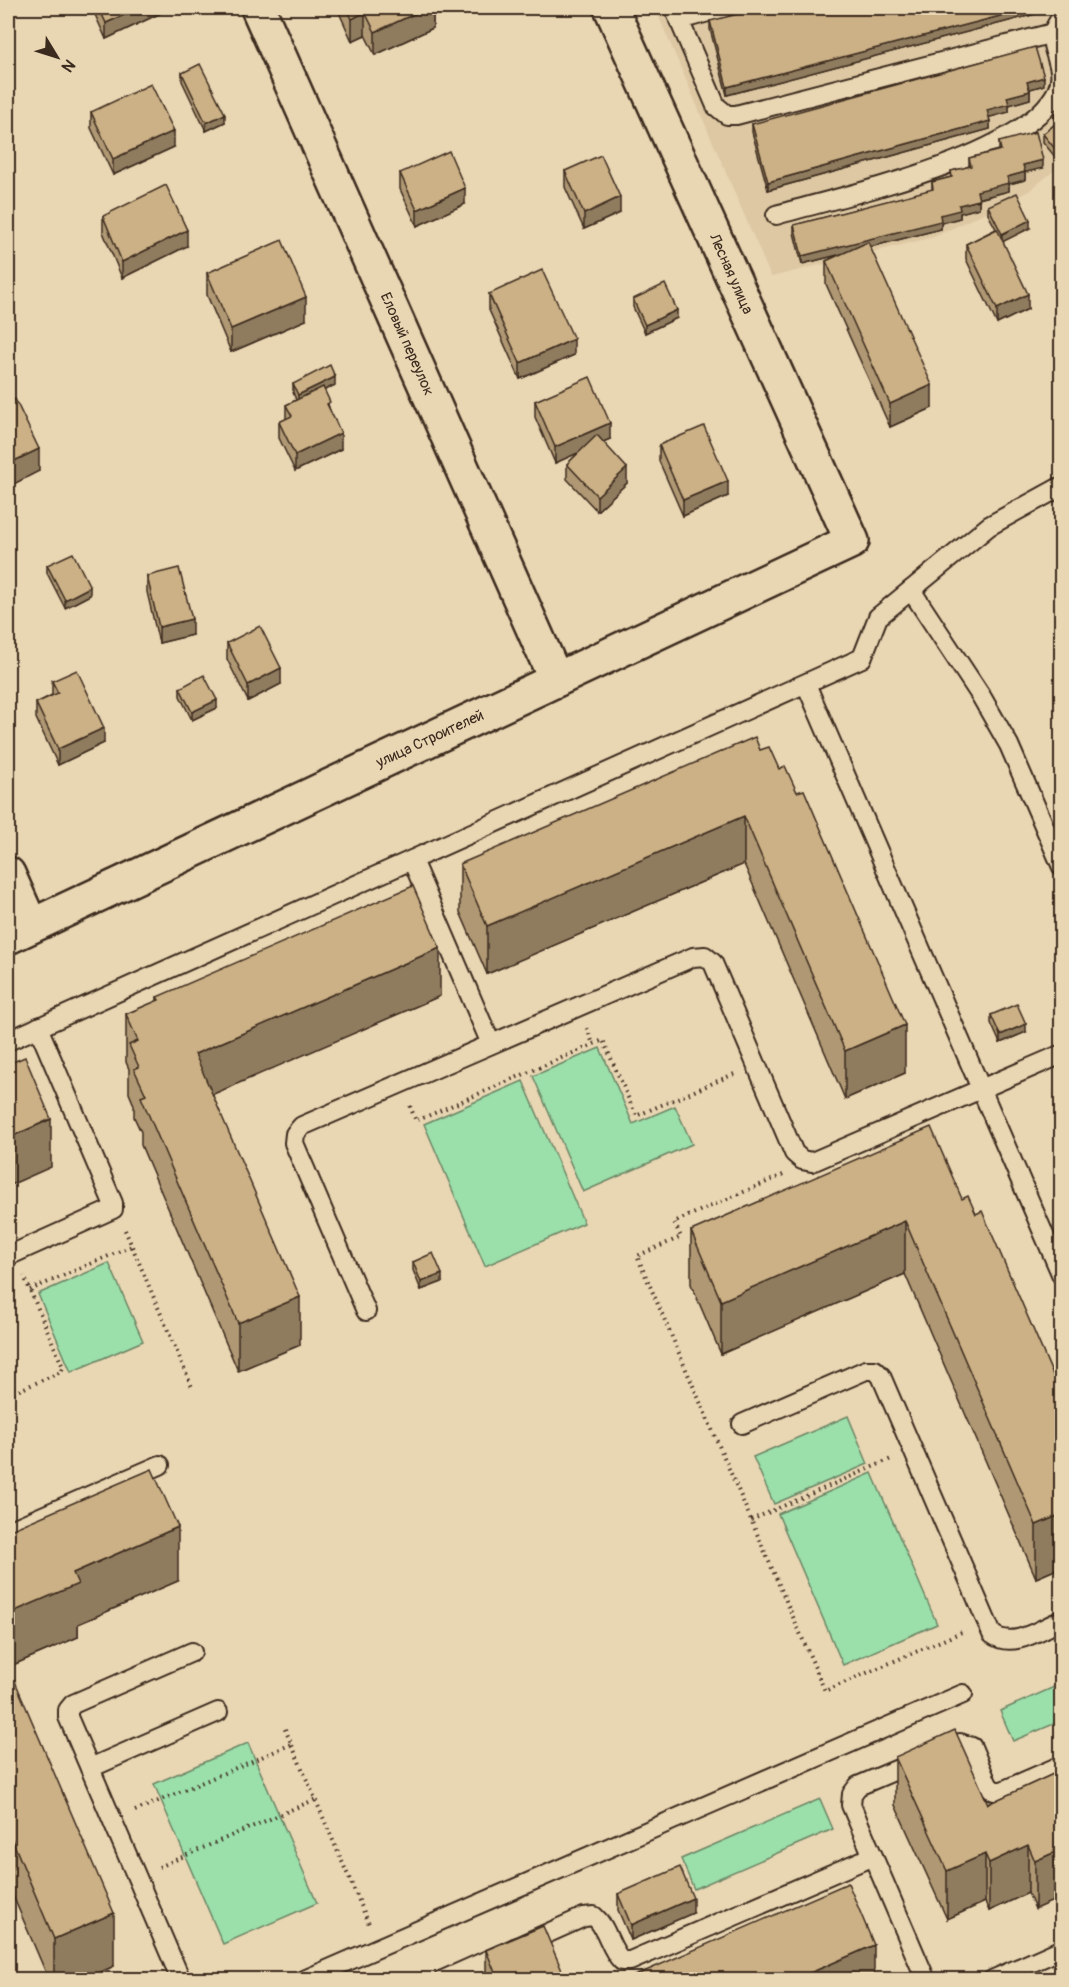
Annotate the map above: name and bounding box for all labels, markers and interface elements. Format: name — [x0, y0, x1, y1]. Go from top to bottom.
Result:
north arrow — [27, 27, 87, 87]
text: N — [57, 55, 79, 76]
street label: Лесная улица — [704, 230, 757, 317]
street label: Еловый переулок — [376, 290, 438, 399]
street label: улица Строителей — [372, 706, 487, 773]

